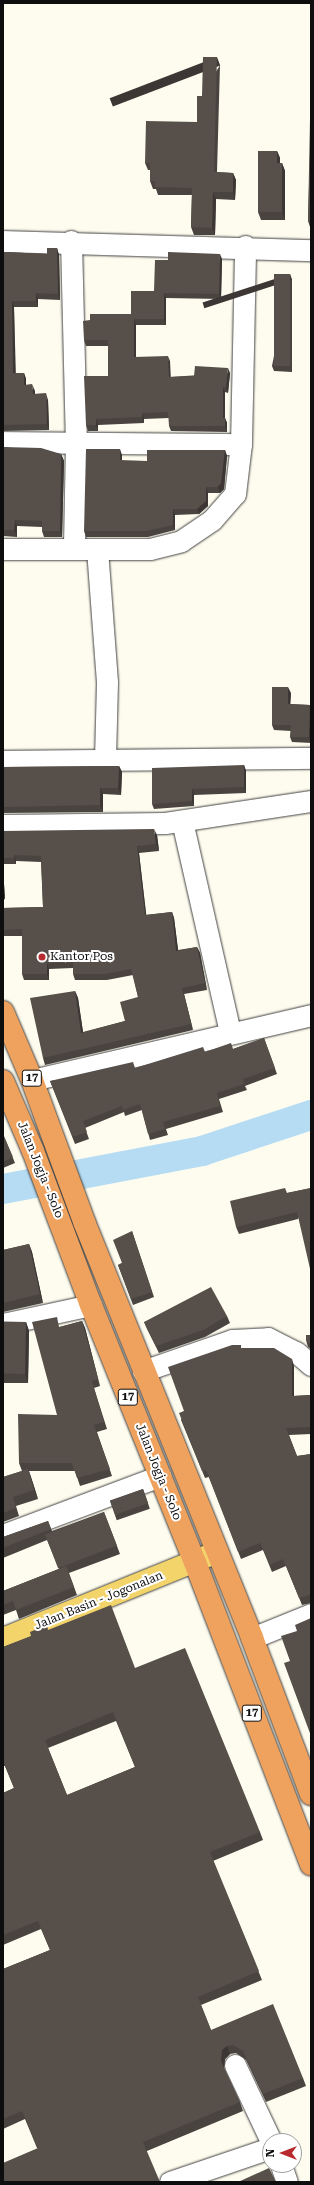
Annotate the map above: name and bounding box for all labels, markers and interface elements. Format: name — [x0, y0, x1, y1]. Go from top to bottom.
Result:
place label: Kantor Pos — [50, 950, 113, 964]
marker: Kantor Pos — [37, 952, 47, 962]
road number: 17 — [21, 1069, 43, 1087]
street label: Jalan Jogja - Solo — [14, 1120, 66, 1220]
road number: 17 — [117, 1388, 139, 1406]
street label: Jalan Jogja - Solo — [132, 1422, 184, 1522]
street label: Jalan Basin - Jogonalan — [33, 1569, 165, 1633]
road number: 17 — [241, 1704, 263, 1722]
north arrow — [262, 2133, 302, 2173]
text: N — [264, 2149, 277, 2157]

